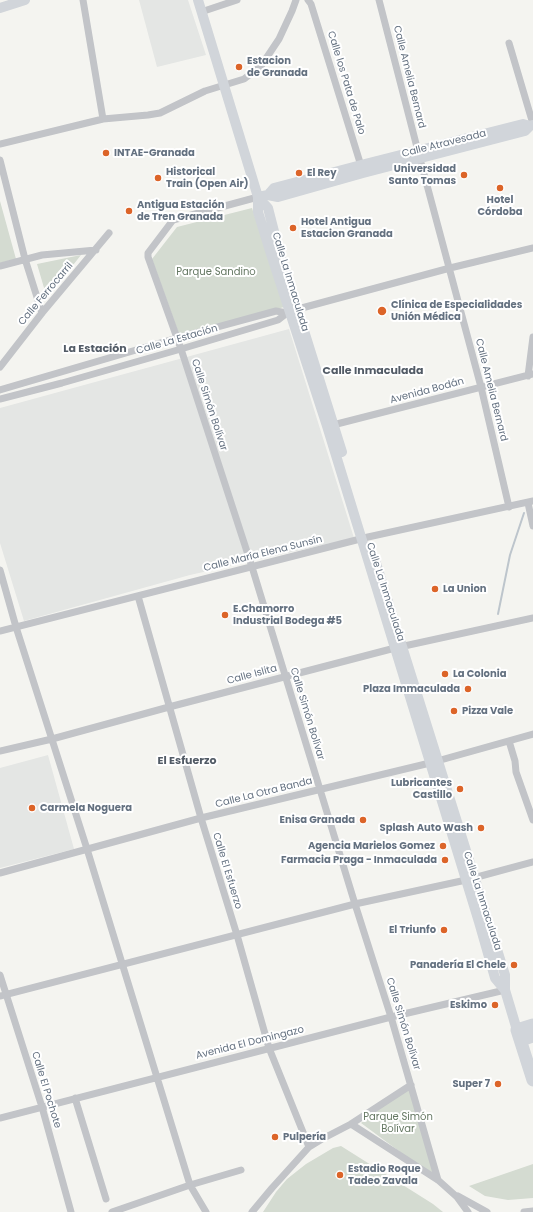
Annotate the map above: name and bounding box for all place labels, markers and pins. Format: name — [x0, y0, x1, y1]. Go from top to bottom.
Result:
place label: Estacion de Granada — [247, 55, 308, 78]
marker: Estacion de Granada — [234, 62, 244, 72]
place label: INTAE-Granada — [114, 147, 195, 159]
marker: INTAE-Granada — [101, 148, 111, 158]
place label: Universidad Santo Tomas — [389, 163, 456, 186]
place label: Historical Train (Open Air) — [166, 166, 249, 190]
place label: El Rey — [307, 167, 336, 179]
marker: El Rey — [294, 168, 304, 178]
marker: Universidad Santo Tomas — [459, 170, 469, 180]
marker: Historical Train (Open Air) — [153, 173, 163, 183]
marker: Hotel Córdoba — [495, 183, 505, 193]
place label: Hotel Córdoba — [477, 194, 523, 218]
place label: Antigua Estación de Tren Granada — [137, 199, 225, 222]
marker: Antigua Estación de Tren Granada — [124, 206, 134, 216]
place label: Hotel Antigua Estacion Granada — [301, 216, 393, 240]
marker: Hotel Antigua Estacion Granada — [288, 223, 298, 233]
place label: Clínica de Especialidades Unión Médica — [391, 299, 522, 322]
marker: Clínica de Especialidades Unión Médica — [376, 305, 388, 317]
place label: La Union — [443, 583, 487, 595]
marker: La Union — [430, 584, 440, 594]
place label: E.Chamorro Industrial Bodega #5 — [233, 603, 342, 626]
marker: E.Chamorro Industrial Bodega #5 — [220, 610, 230, 620]
place label: La Colonia — [453, 668, 506, 680]
marker: La Colonia — [440, 669, 450, 679]
place label: Plaza Immaculada — [363, 683, 460, 695]
marker: Plaza Immaculada — [463, 684, 473, 694]
place label: Pizza Vale — [462, 705, 513, 717]
marker: Pizza Vale — [449, 706, 459, 716]
place label: Lubricantes Castillo — [391, 777, 452, 800]
marker: Lubricantes Castillo — [455, 784, 465, 794]
place label: Carmela Noguera — [40, 802, 132, 814]
marker: Carmela Noguera — [27, 803, 37, 813]
place label: Enisa Granada — [280, 814, 355, 826]
marker: Enisa Granada — [358, 815, 368, 825]
place label: Splash Auto Wash — [380, 822, 473, 834]
marker: Splash Auto Wash — [476, 823, 486, 833]
place label: Agencia Marielos Gomez — [308, 840, 435, 852]
marker: Agencia Marielos Gomez — [438, 841, 448, 851]
place label: Farmacia Praga - Inmaculada — [281, 854, 437, 866]
marker: Farmacia Praga - Inmaculada — [440, 855, 450, 865]
place label: El Triunfo — [389, 924, 436, 936]
marker: El Triunfo — [439, 925, 449, 935]
place label: Panadería El Chele — [410, 959, 506, 971]
marker: Panadería El Chele — [509, 960, 519, 970]
place label: Eskimo — [450, 999, 487, 1011]
marker: Eskimo — [490, 1000, 500, 1010]
place label: Super 7 — [452, 1078, 490, 1090]
marker: Super 7 — [493, 1079, 503, 1089]
place label: Pulpería — [283, 1131, 326, 1143]
marker: Pulpería — [270, 1132, 280, 1142]
place label: Estadio Roque Tadeo Zavala — [348, 1163, 421, 1186]
marker: Estadio Roque Tadeo Zavala — [335, 1170, 345, 1180]

